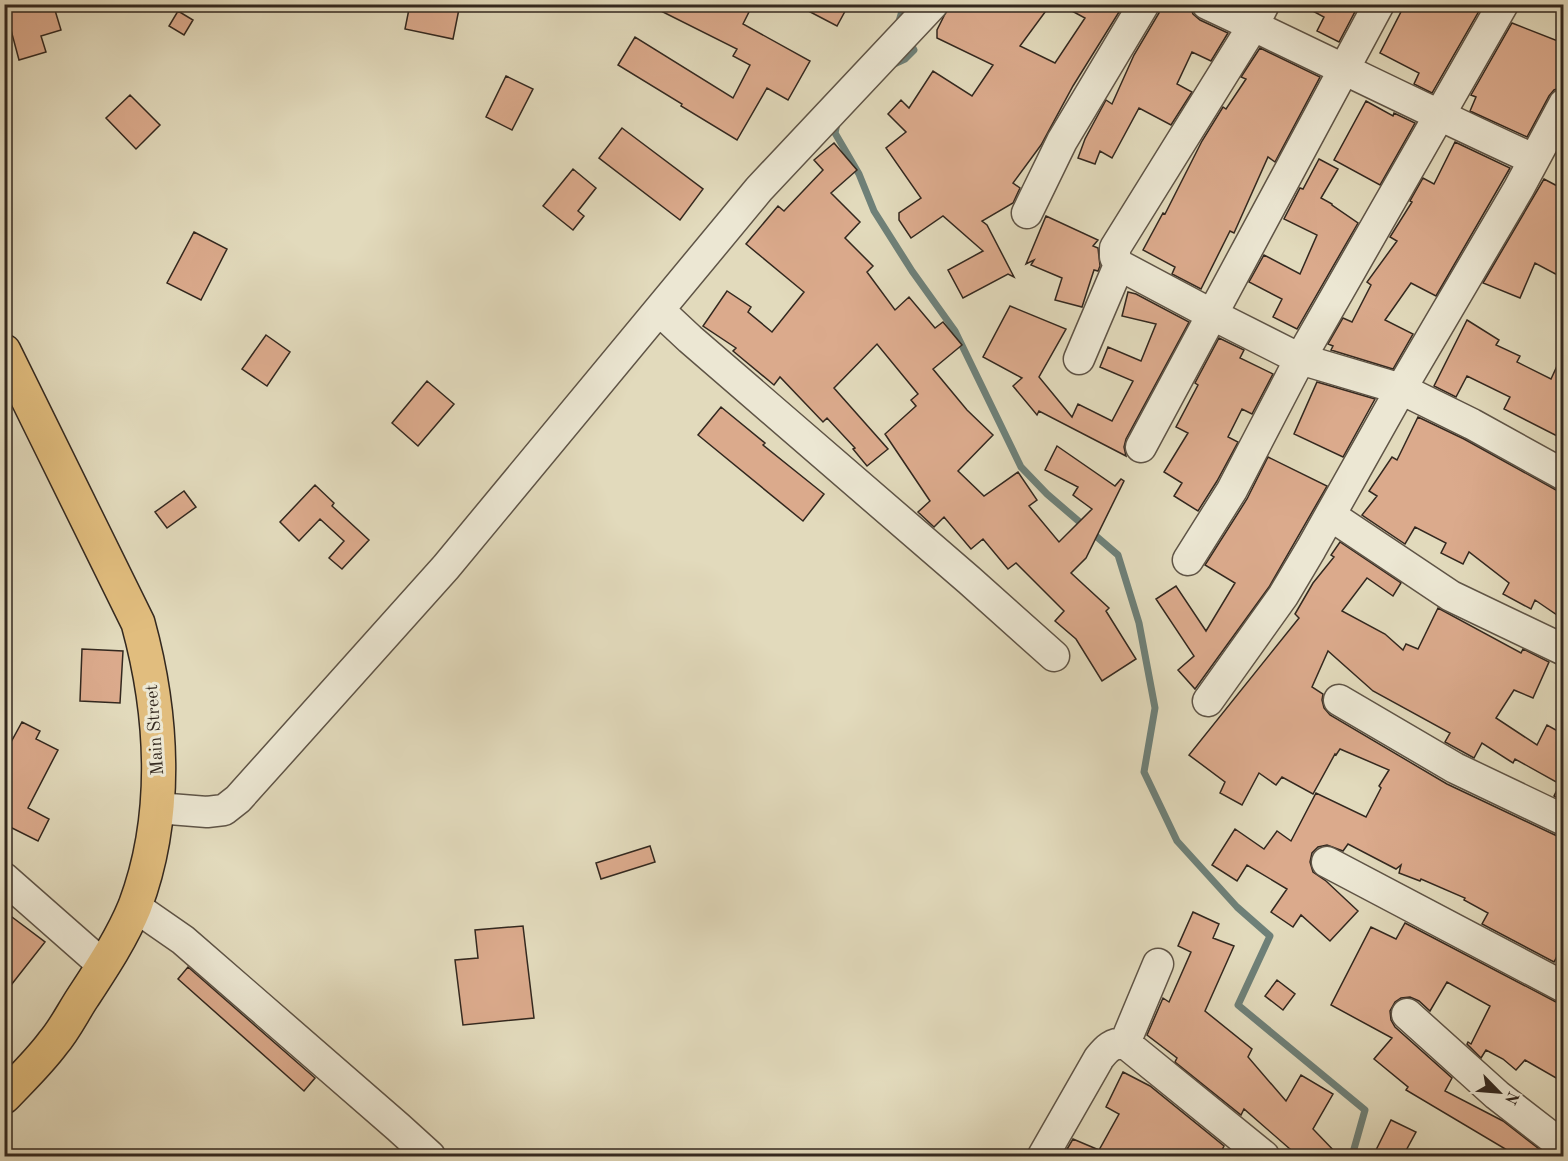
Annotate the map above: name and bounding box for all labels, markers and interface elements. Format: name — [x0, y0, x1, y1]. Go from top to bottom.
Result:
street label: Main Street — [143, 684, 167, 776]
north arrow — [1469, 1062, 1529, 1122]
text: N — [1501, 1089, 1521, 1107]

